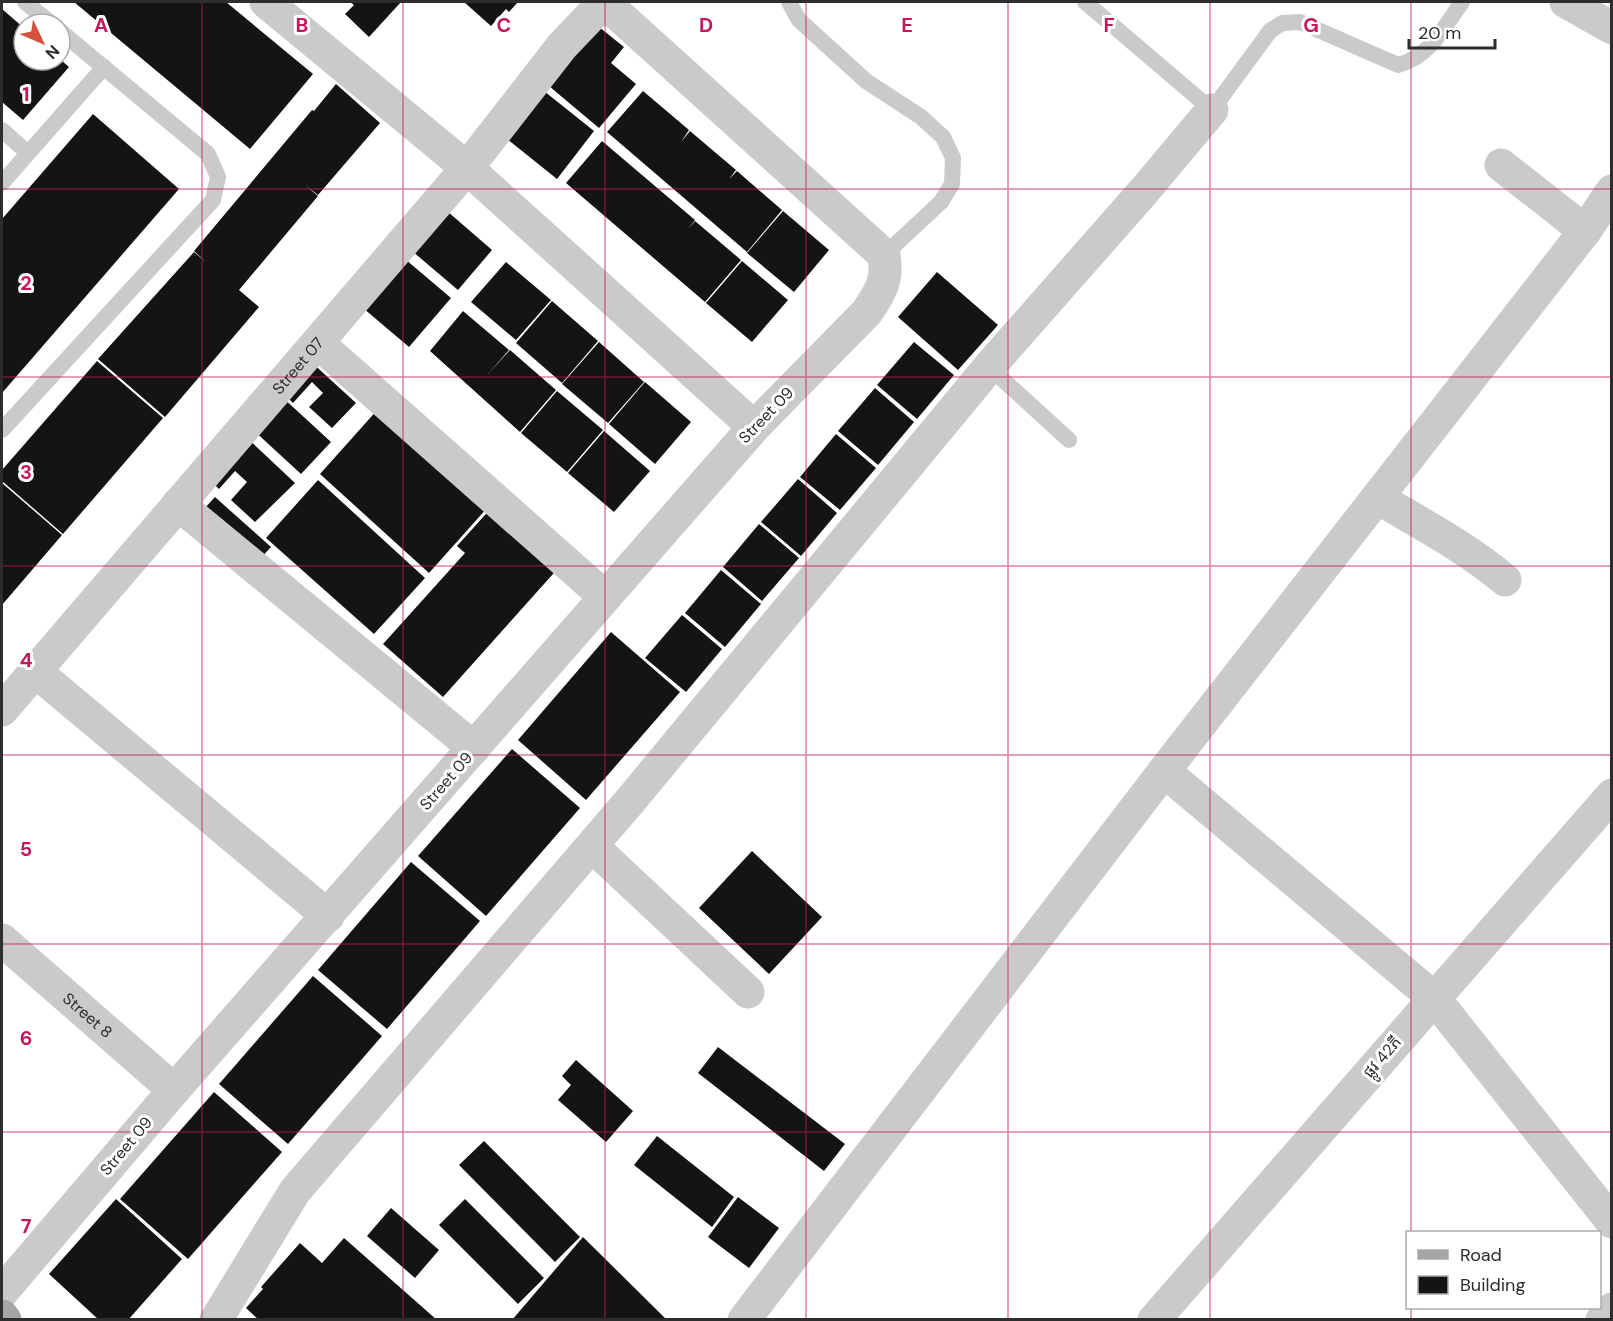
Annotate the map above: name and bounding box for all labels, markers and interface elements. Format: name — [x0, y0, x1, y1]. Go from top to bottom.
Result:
north arrow — [12, 12, 72, 72]
text: A — [94, 12, 108, 38]
text: B — [296, 12, 308, 38]
text: C — [497, 12, 511, 38]
text: D — [699, 12, 713, 38]
text: E — [901, 12, 913, 38]
text: F — [1103, 12, 1115, 38]
text: G — [1303, 12, 1319, 38]
scale bar — [1409, 12, 1494, 50]
text: 20 m — [1418, 21, 1461, 45]
text: N — [41, 41, 64, 64]
text: 1 — [22, 81, 30, 107]
text: 2 — [20, 270, 32, 296]
street label: Street 07 — [267, 332, 328, 398]
street label: Street 09 — [734, 382, 798, 448]
text: 3 — [20, 459, 32, 485]
text: 4 — [20, 647, 33, 673]
street label: Street 09 — [415, 747, 477, 815]
text: 5 — [20, 836, 32, 862]
street label: Street 8 — [59, 987, 117, 1042]
text: 6 — [20, 1025, 32, 1051]
street label: ផ្លូវ 42ភី — [1358, 1032, 1409, 1085]
street label: Street 09 — [95, 1112, 157, 1180]
text: 7 — [21, 1213, 32, 1239]
legend — [1406, 1231, 1601, 1309]
text: Road — [1460, 1243, 1502, 1267]
text: Building — [1460, 1273, 1525, 1297]

